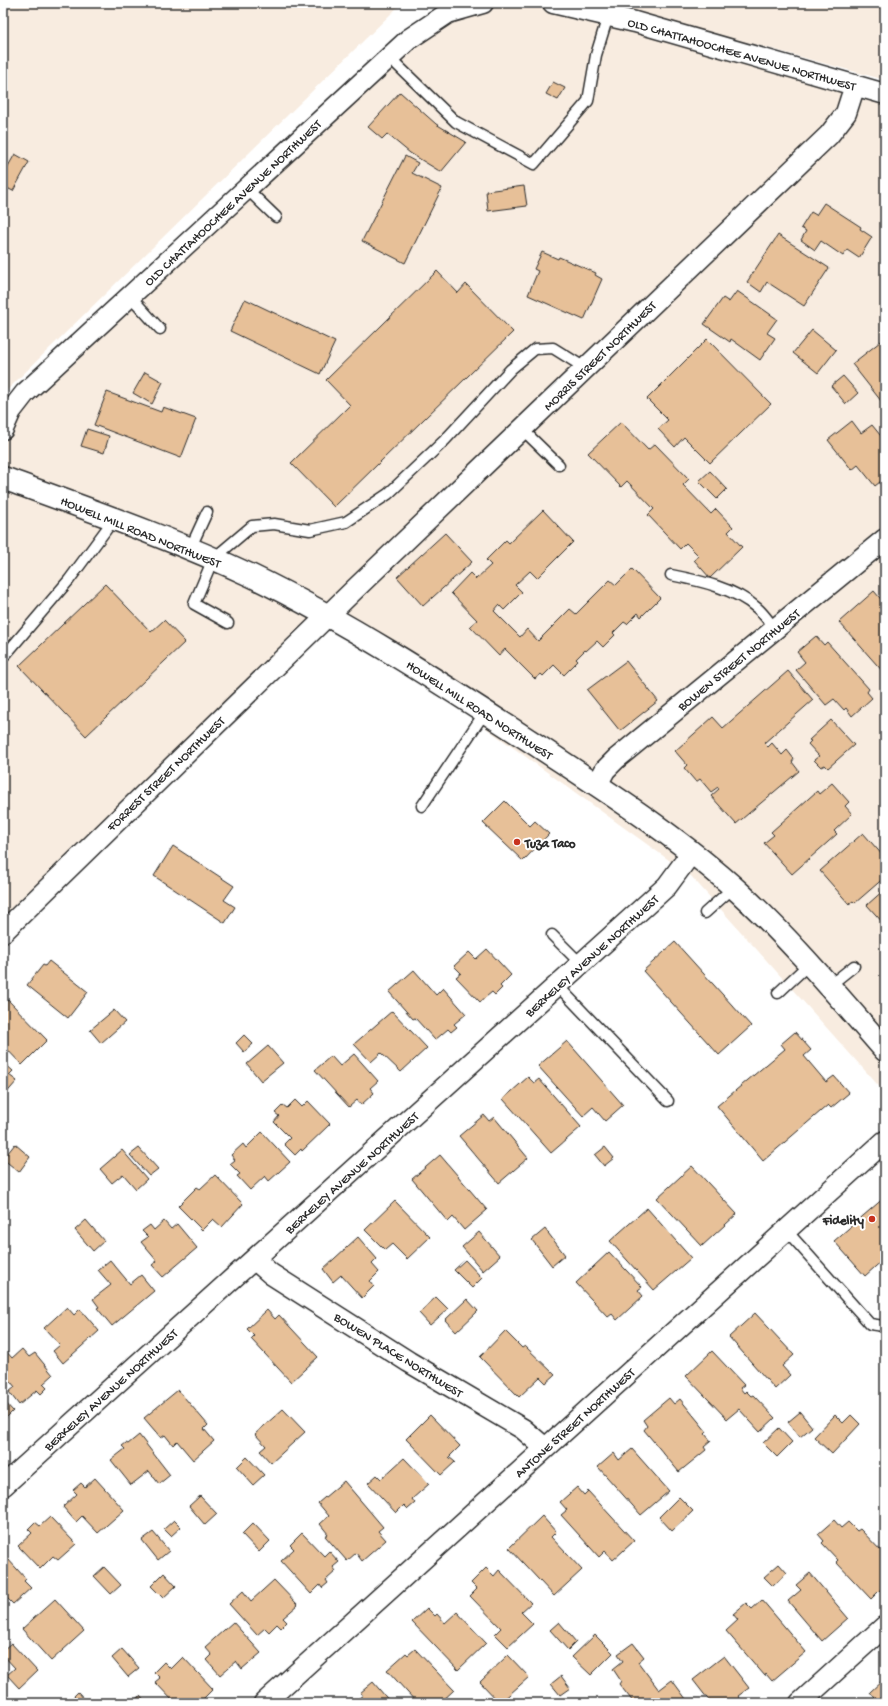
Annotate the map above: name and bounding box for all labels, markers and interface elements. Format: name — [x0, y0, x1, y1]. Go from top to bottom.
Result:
street label: OLD CHATTAHOOCHEE AVENUE NORTHWEST — [625, 16, 858, 96]
street label: OLD CHATTAHOOCHEE AVENUE NORTHWEST — [142, 117, 326, 290]
street label: MORRIS STREET NORTHWEST — [541, 298, 661, 414]
street label: HOWELL MILL ROAD NORTHWEST — [58, 494, 223, 573]
street label: BOWEN STREET NORTHWEST — [675, 606, 805, 716]
street label: HOWELL MILL ROAD NORTHWEST — [403, 658, 555, 765]
street label: FORREST STREET NORTHWEST — [104, 714, 230, 836]
marker: Tuza Taco — [512, 837, 522, 847]
place label: Tuza Taco — [524, 837, 576, 852]
street label: BERKELEY AVENUE NORTHWEST — [522, 892, 663, 1022]
street label: BERKELEY AVENUE NORTHWEST — [282, 1109, 423, 1239]
place label: Fidelity — [822, 1214, 865, 1229]
marker: Fidelity — [867, 1214, 877, 1224]
street label: BOWEN PLACE NORTHWEST — [330, 1310, 466, 1402]
street label: BERKELEY AVENUE NORTHWEST — [41, 1326, 182, 1456]
street label: ANTONE STREET NORTHWEST — [512, 1365, 640, 1482]

